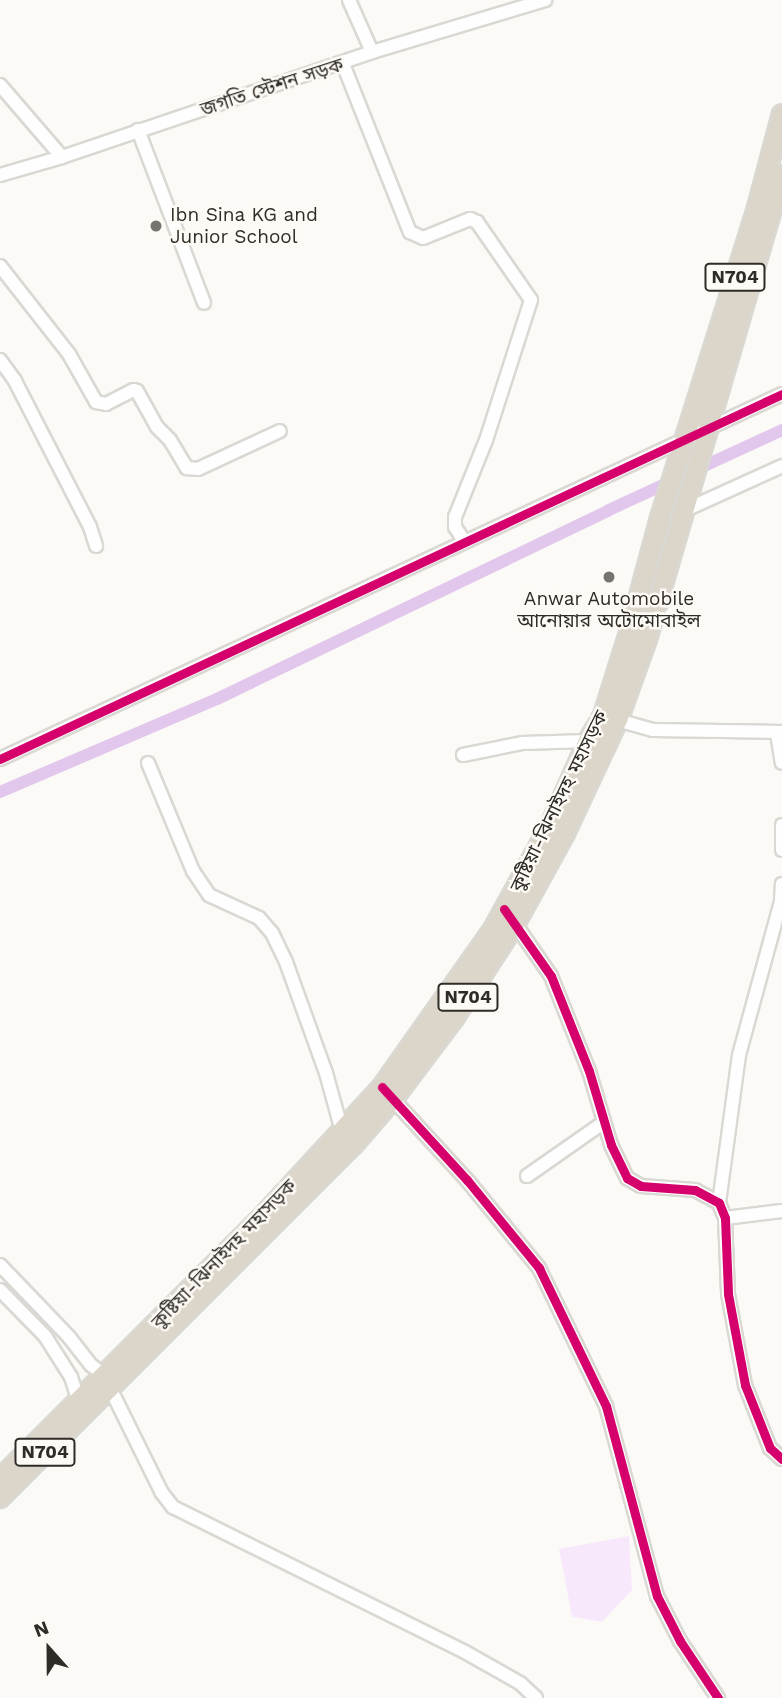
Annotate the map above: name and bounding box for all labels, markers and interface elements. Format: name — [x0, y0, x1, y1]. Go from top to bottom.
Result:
street label: জগতি স্টেশন সড়ক — [198, 53, 346, 121]
place label: Ibn Sina KG and Junior School — [170, 204, 318, 248]
marker: Ibn Sina KG and Junior School — [148, 218, 164, 234]
road number: N704 — [704, 262, 766, 292]
marker: Anwar Automobile আনোয়ার অটোমোবাইল — [601, 569, 617, 585]
place label: Anwar Automobile আনোয়ার অটোমোবাইল — [517, 588, 701, 632]
street label: কুষ্টিয়া-ঝিনাইদহ মহাসড়ক — [505, 707, 613, 895]
road number: N704 — [436, 982, 500, 1012]
street label: কুষ্টিয়া-ঝিনাইদহ মহাসড়ক — [147, 1175, 301, 1333]
road number: N704 — [14, 1437, 76, 1466]
north arrow — [14, 1614, 84, 1684]
text: N — [31, 1616, 52, 1642]

